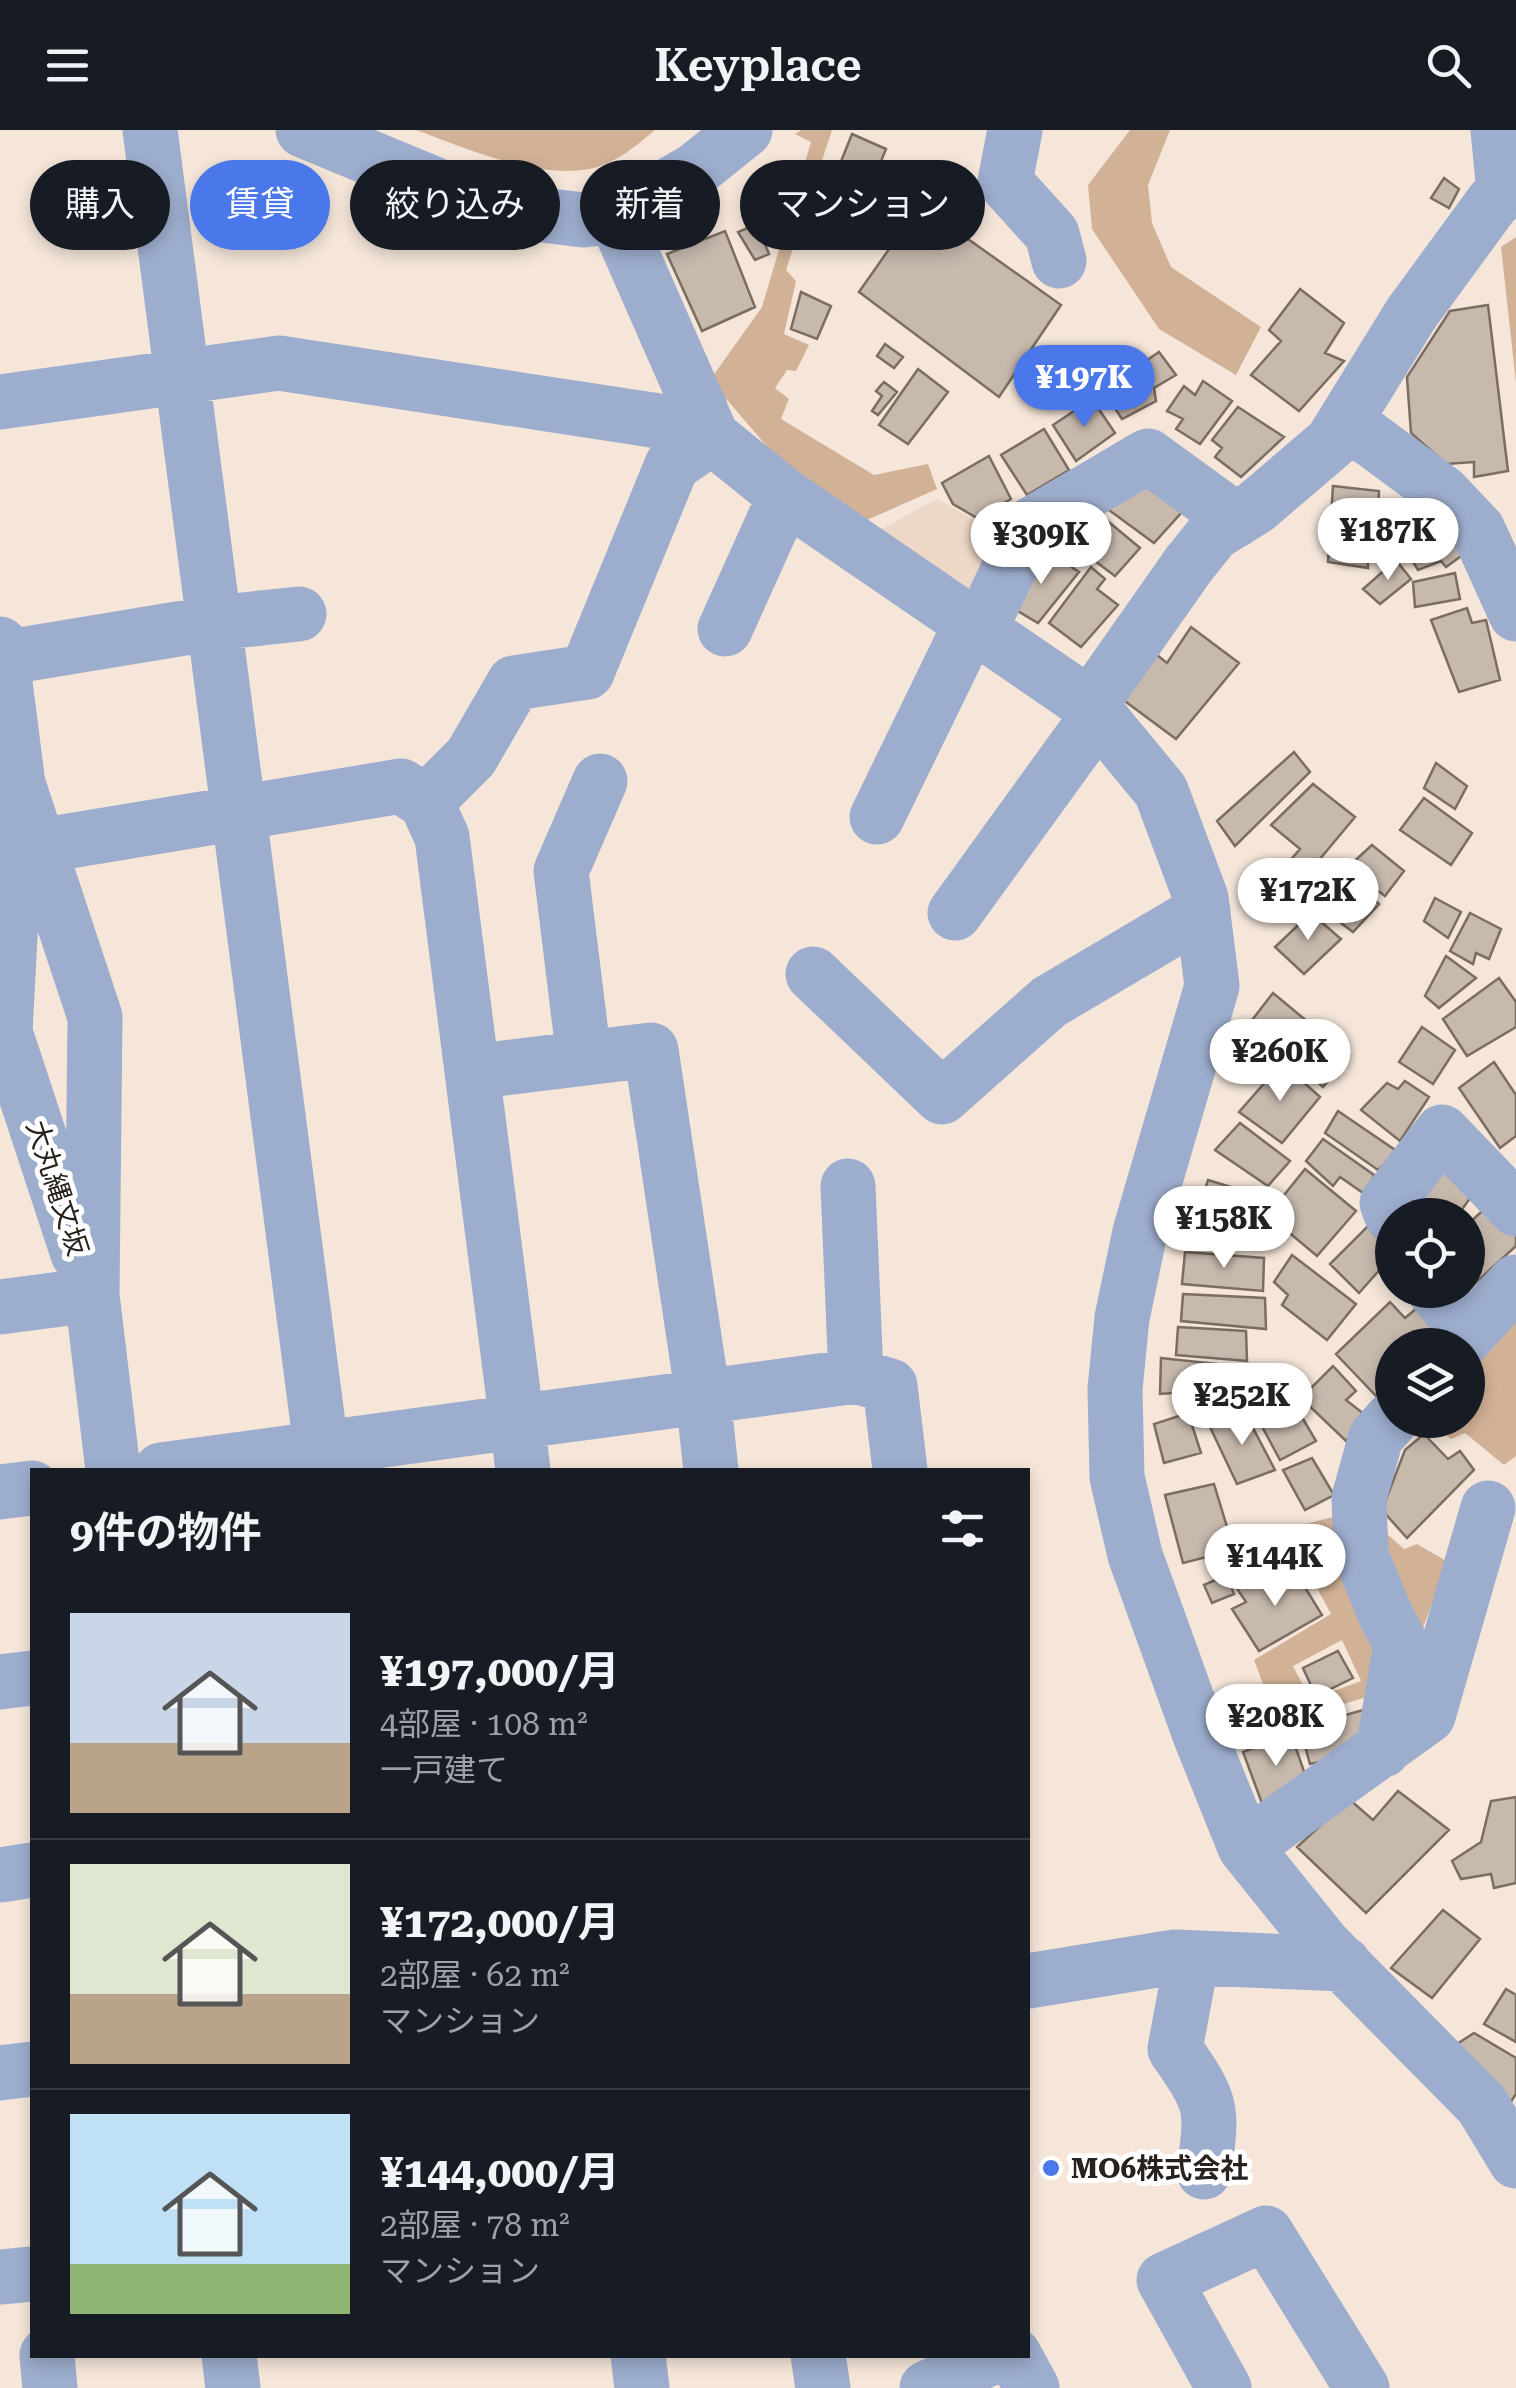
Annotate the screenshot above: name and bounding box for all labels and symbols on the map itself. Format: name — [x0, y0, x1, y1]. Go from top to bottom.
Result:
pin: ¥197K — [1014, 345, 1154, 430]
pin: ¥187K — [1318, 498, 1458, 583]
pin: ¥309K — [971, 502, 1111, 587]
pin: ¥172K — [1238, 858, 1378, 943]
pin: ¥260K — [1210, 1019, 1350, 1104]
street label: 大丸縄文坂 — [20, 1116, 94, 1260]
pin: ¥158K — [1154, 1186, 1294, 1271]
pin: ¥252K — [1172, 1363, 1312, 1448]
pin: ¥144K — [1205, 1524, 1345, 1609]
pin: ¥208K — [1206, 1684, 1346, 1769]
place label: MO6株式会社 — [1071, 2152, 1248, 2185]
marker: MO6株式会社 — [1040, 2157, 1062, 2179]

